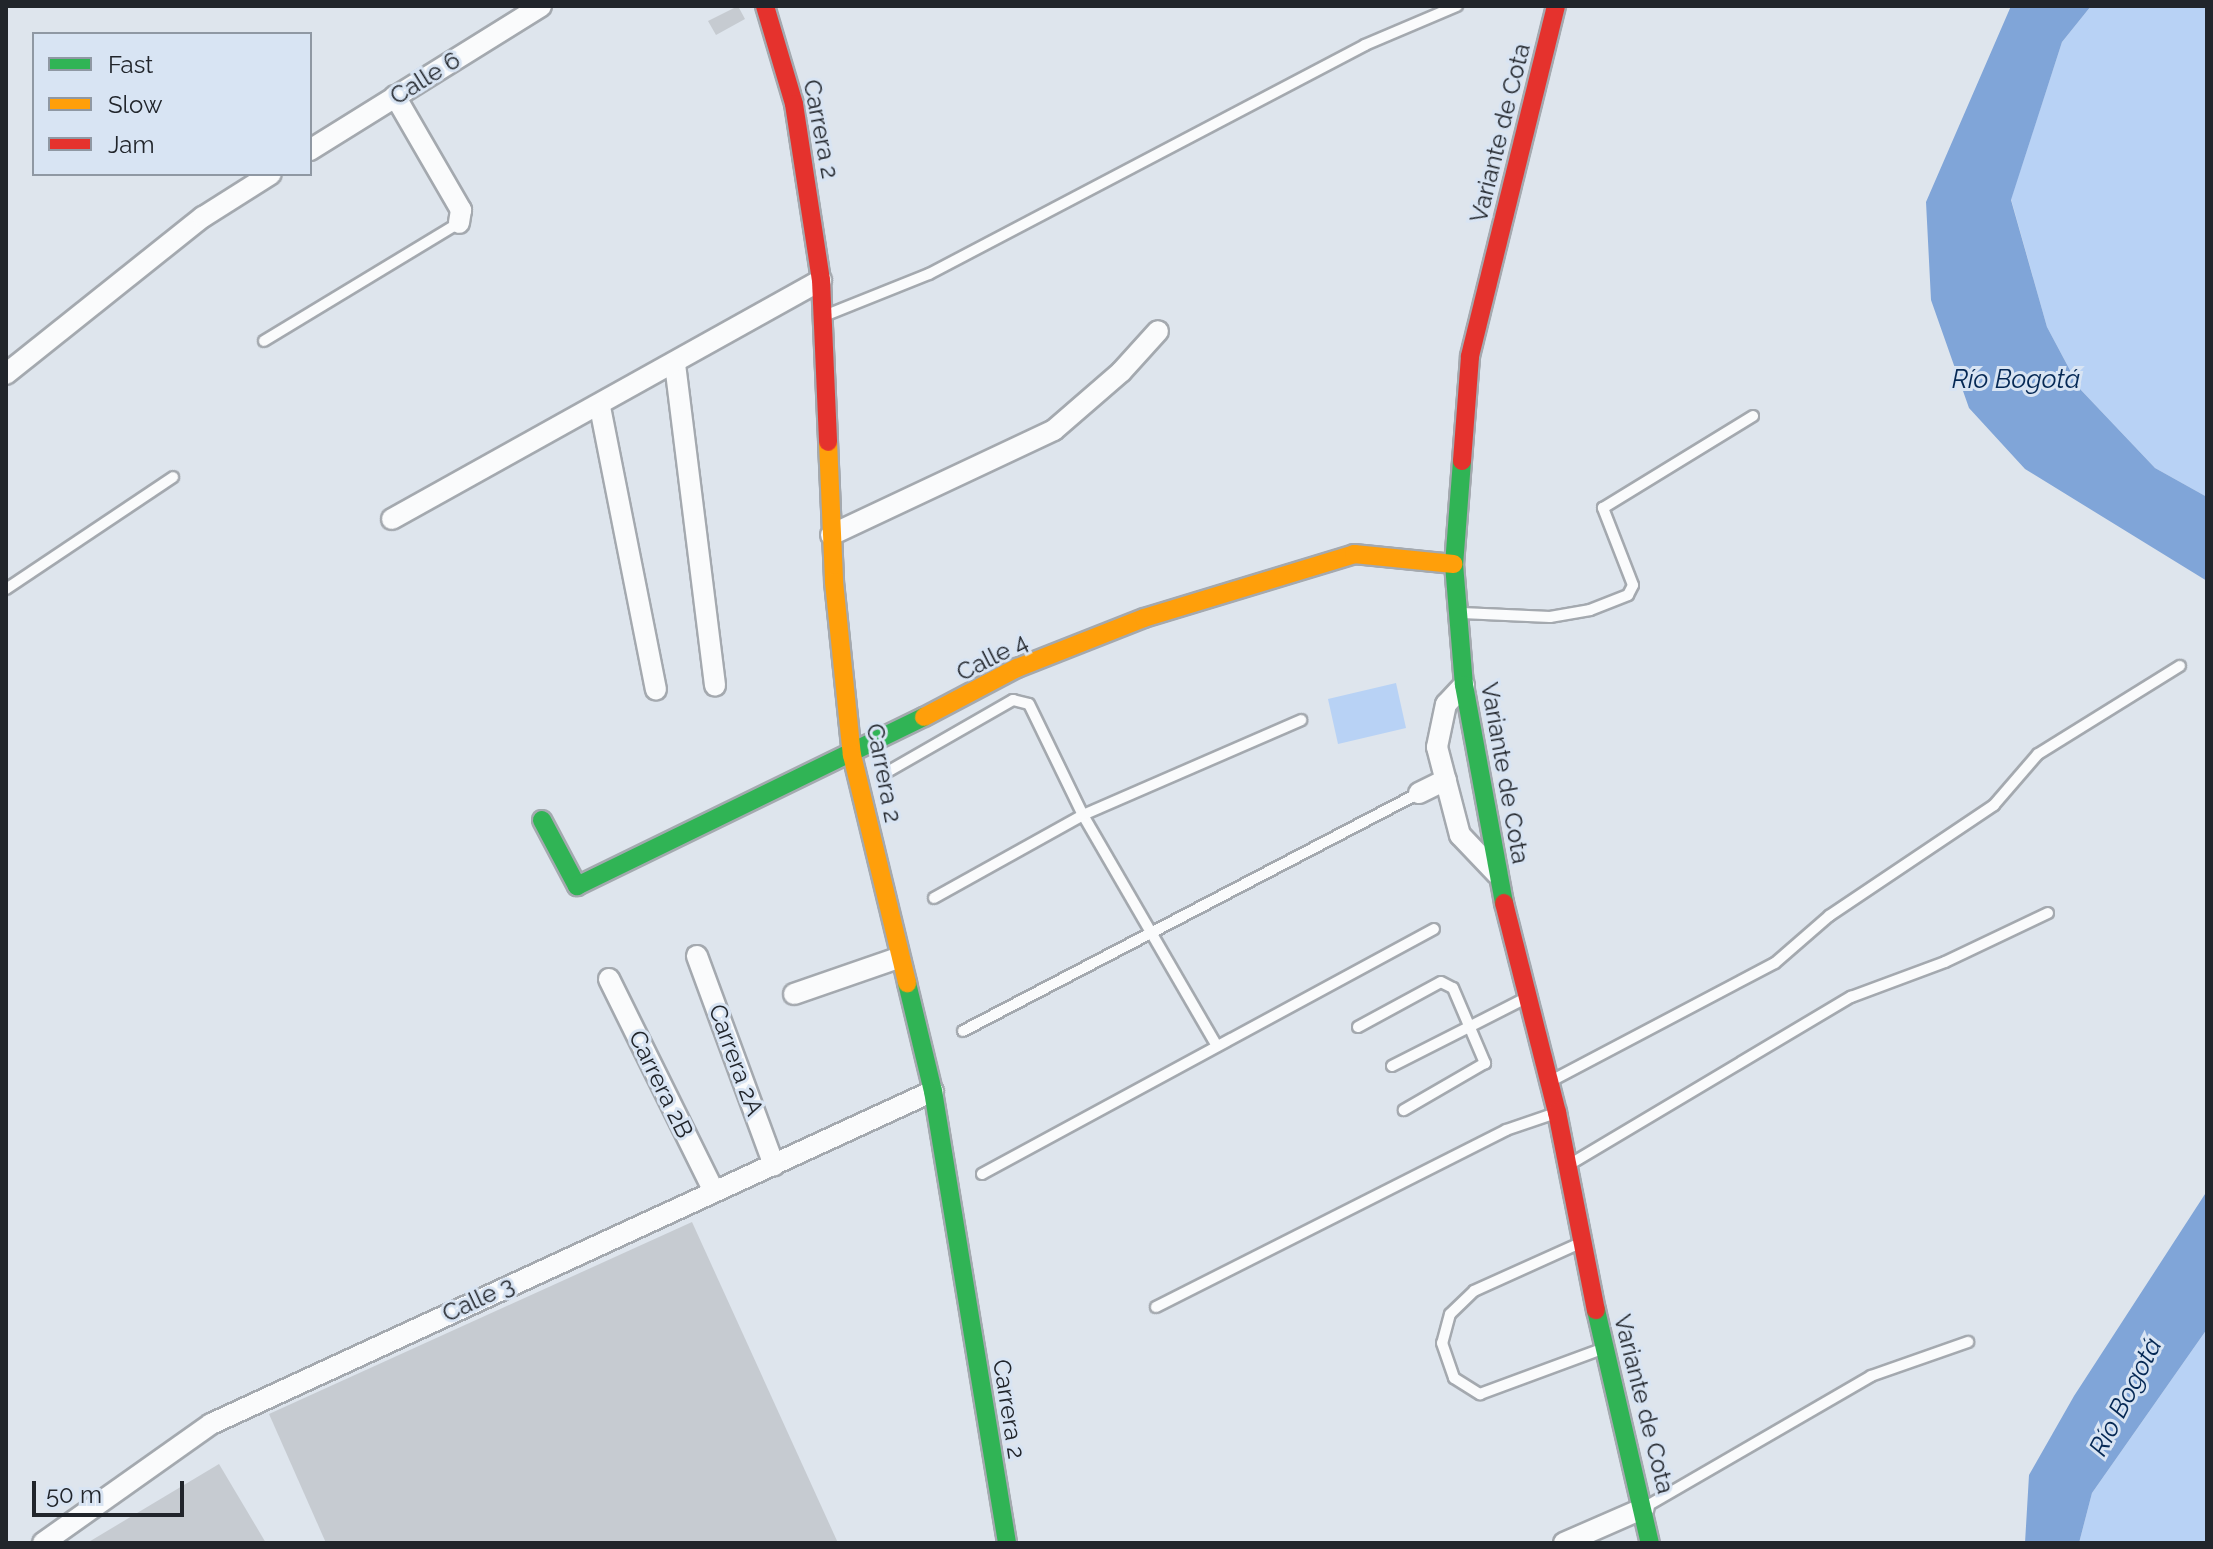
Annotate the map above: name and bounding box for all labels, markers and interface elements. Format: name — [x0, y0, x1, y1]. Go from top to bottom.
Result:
legend — [32, 32, 312, 176]
street label: Variante de Cota — [1464, 40, 1536, 226]
street label: Calle 6 — [385, 45, 465, 111]
text: Fast — [108, 50, 153, 79]
street label: Carrera 2 — [797, 77, 845, 181]
text: Slow — [108, 90, 162, 119]
text: Jam — [108, 130, 154, 159]
water label: Río Bogotá — [1952, 364, 2080, 396]
street label: Calle 4 — [952, 627, 1032, 687]
street label: Variante de Cota — [1475, 680, 1535, 866]
street label: Carrera 2 — [860, 721, 908, 825]
street label: Carrera 2A — [703, 1000, 769, 1120]
street label: Carrera 2B — [623, 1025, 699, 1143]
street label: Calle 3 — [438, 1270, 518, 1328]
street label: Variante de Cota — [1608, 1311, 1680, 1497]
water label: Río Bogotá — [2083, 1333, 2169, 1461]
street label: Carrera 2 — [987, 1357, 1031, 1461]
scale bar — [36, 1465, 188, 1515]
text: 50 m — [46, 1480, 102, 1509]

